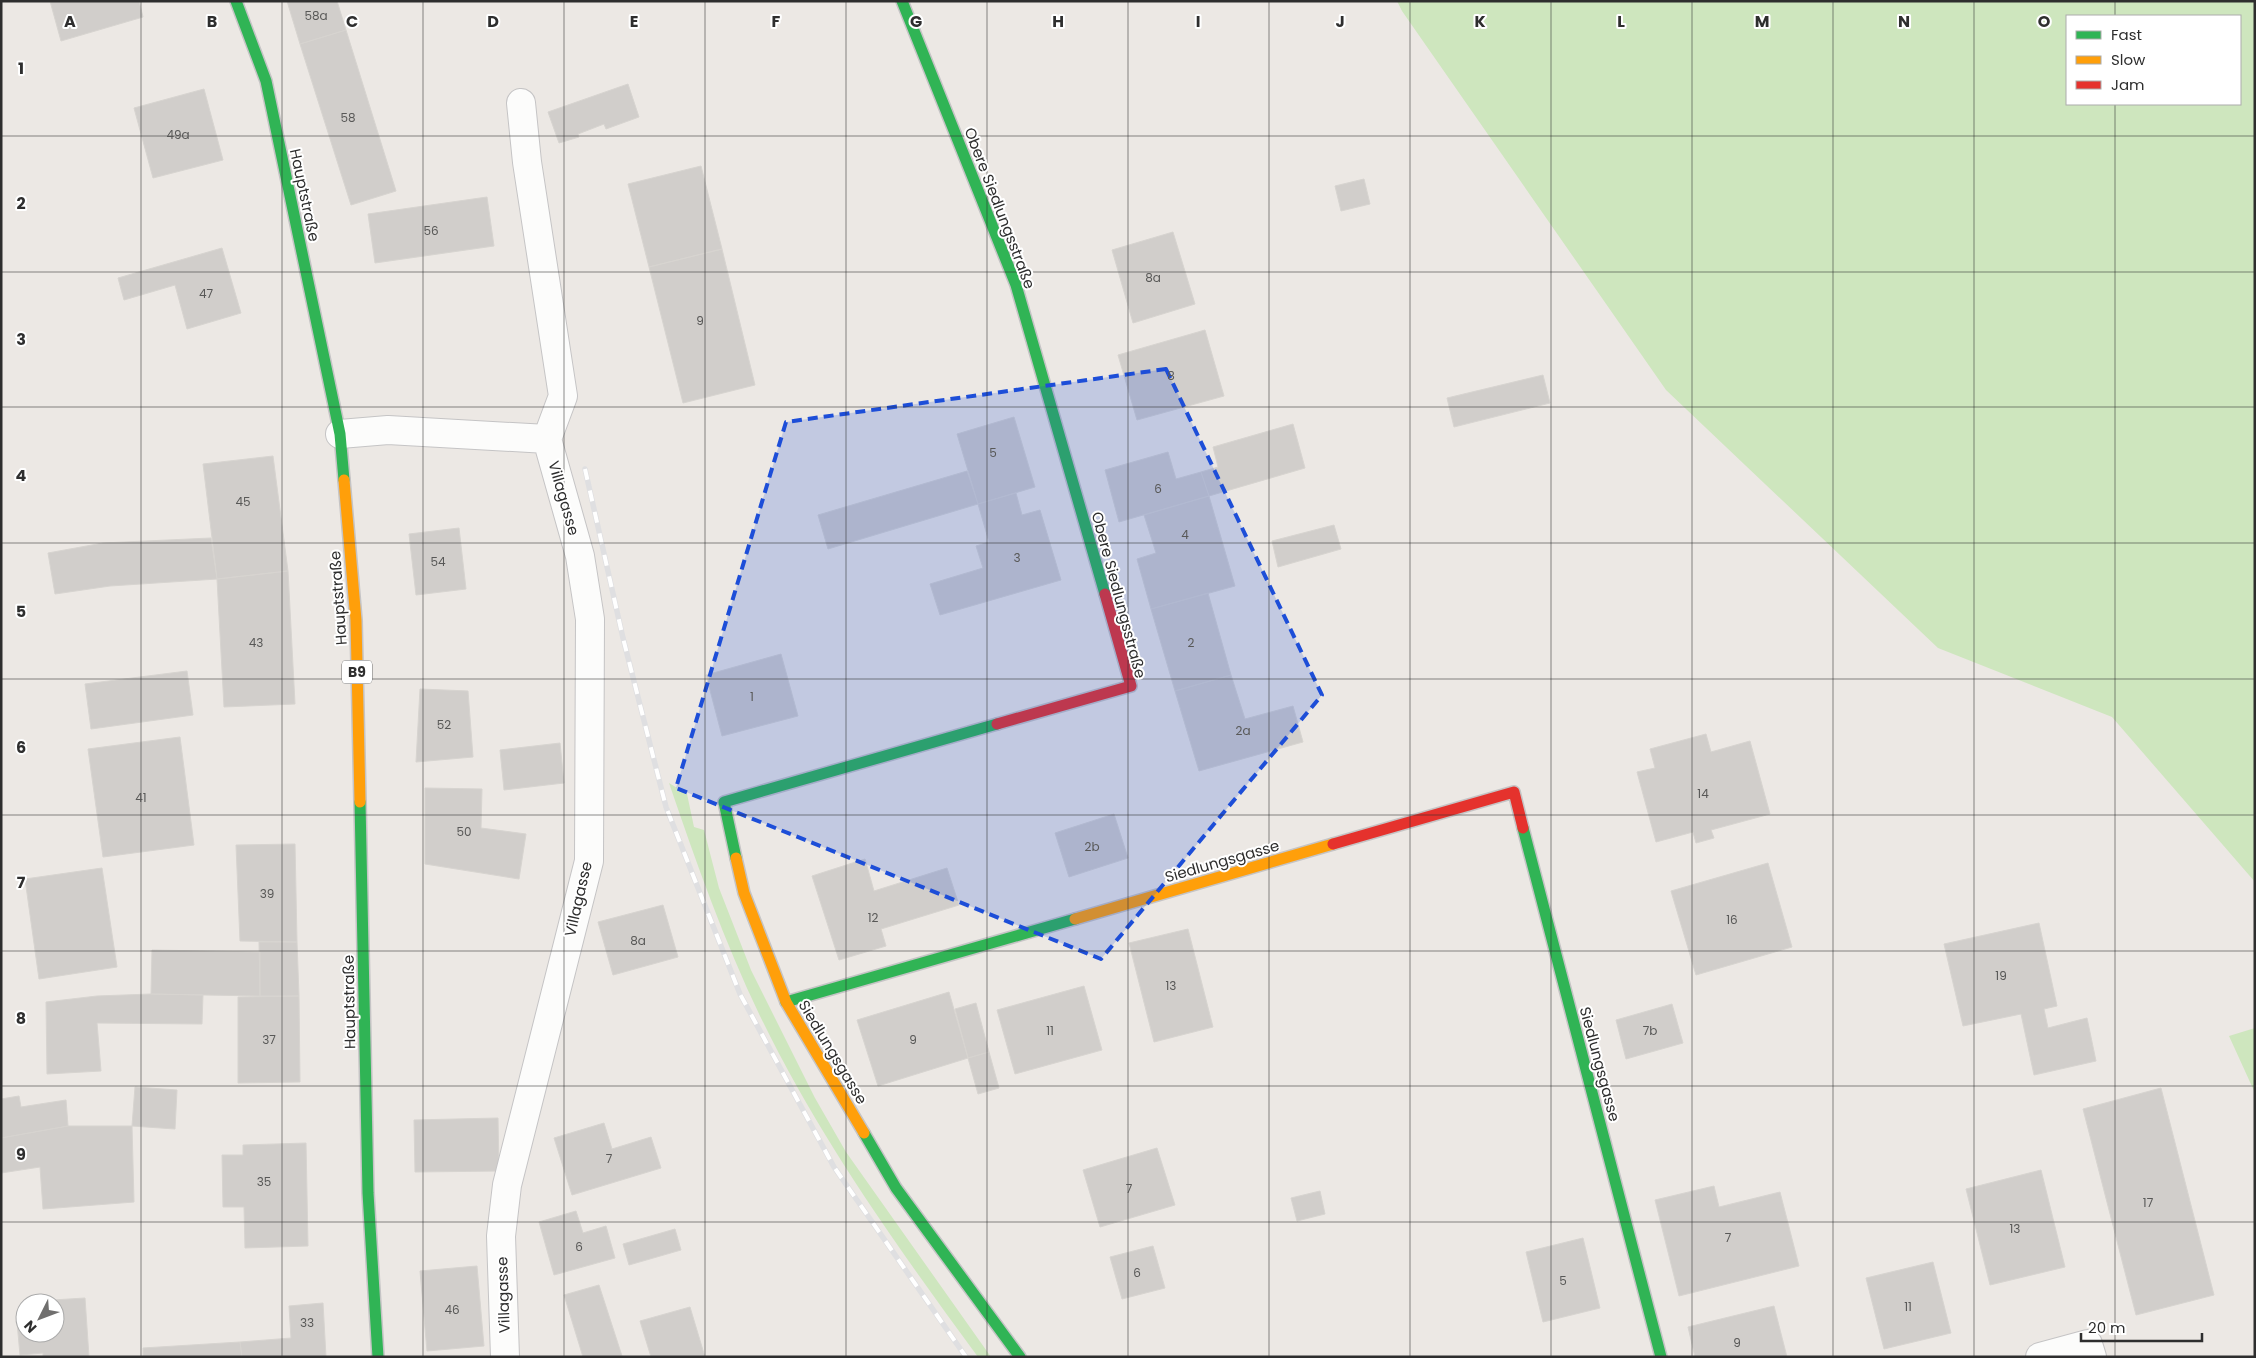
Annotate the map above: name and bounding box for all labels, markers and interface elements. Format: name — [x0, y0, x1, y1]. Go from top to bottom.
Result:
house number: 58a — [304, 7, 328, 24]
text: A — [64, 10, 76, 33]
text: B — [207, 10, 217, 33]
text: C — [346, 10, 358, 33]
text: D — [487, 10, 499, 33]
text: E — [630, 10, 638, 33]
text: F — [772, 10, 781, 33]
text: G — [910, 10, 922, 33]
text: H — [1052, 10, 1064, 33]
text: I — [1196, 10, 1200, 33]
text: J — [1335, 10, 1345, 33]
text: K — [1474, 10, 1486, 33]
text: L — [1617, 10, 1625, 33]
text: M — [1755, 10, 1769, 33]
text: N — [1898, 10, 1910, 33]
text: O — [2038, 10, 2051, 33]
legend — [2066, 15, 2241, 105]
text: Fast — [2111, 24, 2142, 45]
text: Slow — [2111, 49, 2146, 70]
text: 1 — [18, 57, 24, 80]
text: Jam — [2111, 74, 2145, 95]
house number: 58 — [340, 109, 356, 126]
street label: Obere Siedlungsstraße — [959, 124, 1041, 292]
house number: 49a — [166, 126, 190, 143]
street label: Hauptstraße — [285, 147, 325, 243]
text: 2 — [16, 192, 26, 215]
house number: 56 — [423, 222, 439, 239]
house number: 8a — [1145, 269, 1161, 286]
house number: 47 — [199, 285, 213, 302]
house number: 9 — [696, 312, 704, 329]
text: 3 — [16, 328, 26, 351]
house number: 8 — [1167, 367, 1175, 384]
house number: 5 — [989, 444, 997, 461]
street label: Villagasse — [543, 458, 585, 538]
text: 4 — [16, 464, 27, 487]
house number: 6 — [1154, 480, 1162, 497]
house number: 45 — [235, 493, 251, 510]
street label: Obere Siedlungsstraße — [1087, 509, 1151, 681]
house number: 4 — [1181, 526, 1189, 543]
house number: 3 — [1013, 549, 1021, 566]
street label: Hauptstraße — [324, 550, 352, 646]
house number: 54 — [430, 553, 446, 570]
text: 5 — [16, 600, 26, 623]
house number: 43 — [249, 634, 263, 651]
house number: 2 — [1188, 634, 1195, 651]
road number: B9 — [342, 660, 372, 684]
house number: 1 — [750, 688, 754, 705]
house number: 52 — [437, 716, 451, 733]
house number: 2a — [1235, 722, 1251, 739]
text: 6 — [16, 736, 26, 759]
house number: 14 — [1697, 785, 1709, 802]
house number: 41 — [135, 789, 147, 806]
house number: 50 — [456, 823, 472, 840]
street label: Siedlungsgasse — [1162, 835, 1282, 887]
house number: 2b — [1084, 838, 1100, 855]
street label: Villagasse — [559, 859, 597, 939]
text: 7 — [17, 871, 26, 894]
house number: 39 — [260, 885, 274, 902]
house number: 12 — [868, 909, 878, 926]
house number: 16 — [1726, 911, 1738, 928]
house number: 8a — [630, 932, 646, 949]
street label: Hauptstraße — [338, 955, 360, 1049]
house number: 19 — [1995, 967, 2007, 984]
house number: 13 — [1166, 977, 1176, 994]
street label: Siedlungsgasse — [794, 996, 872, 1108]
street label: Siedlungsgasse — [1575, 1004, 1625, 1124]
text: 8 — [16, 1007, 26, 1030]
house number: 11 — [1046, 1022, 1054, 1039]
house number: 7b — [1643, 1022, 1657, 1039]
house number: 37 — [262, 1031, 276, 1048]
house number: 9 — [909, 1031, 917, 1048]
text: 9 — [16, 1143, 26, 1166]
house number: 7 — [606, 1150, 613, 1167]
house number: 35 — [257, 1173, 271, 1190]
house number: 7 — [1126, 1180, 1133, 1197]
house number: 17 — [2143, 1194, 2154, 1211]
house number: 13 — [2010, 1220, 2020, 1237]
house number: 7 — [1725, 1229, 1732, 1246]
house number: 6 — [575, 1238, 583, 1255]
street label: Villagasse — [491, 1256, 515, 1334]
house number: 6 — [1133, 1264, 1141, 1281]
house number: 5 — [1559, 1272, 1567, 1289]
north arrow — [15, 1293, 65, 1343]
house number: 11 — [1904, 1298, 1912, 1315]
house number: 46 — [444, 1301, 460, 1318]
scale bar — [2081, 1310, 2202, 1342]
house number: 33 — [300, 1314, 314, 1331]
text: N — [19, 1316, 41, 1337]
text: 20 m — [2088, 1317, 2126, 1338]
house number: 9 — [1733, 1334, 1741, 1351]

